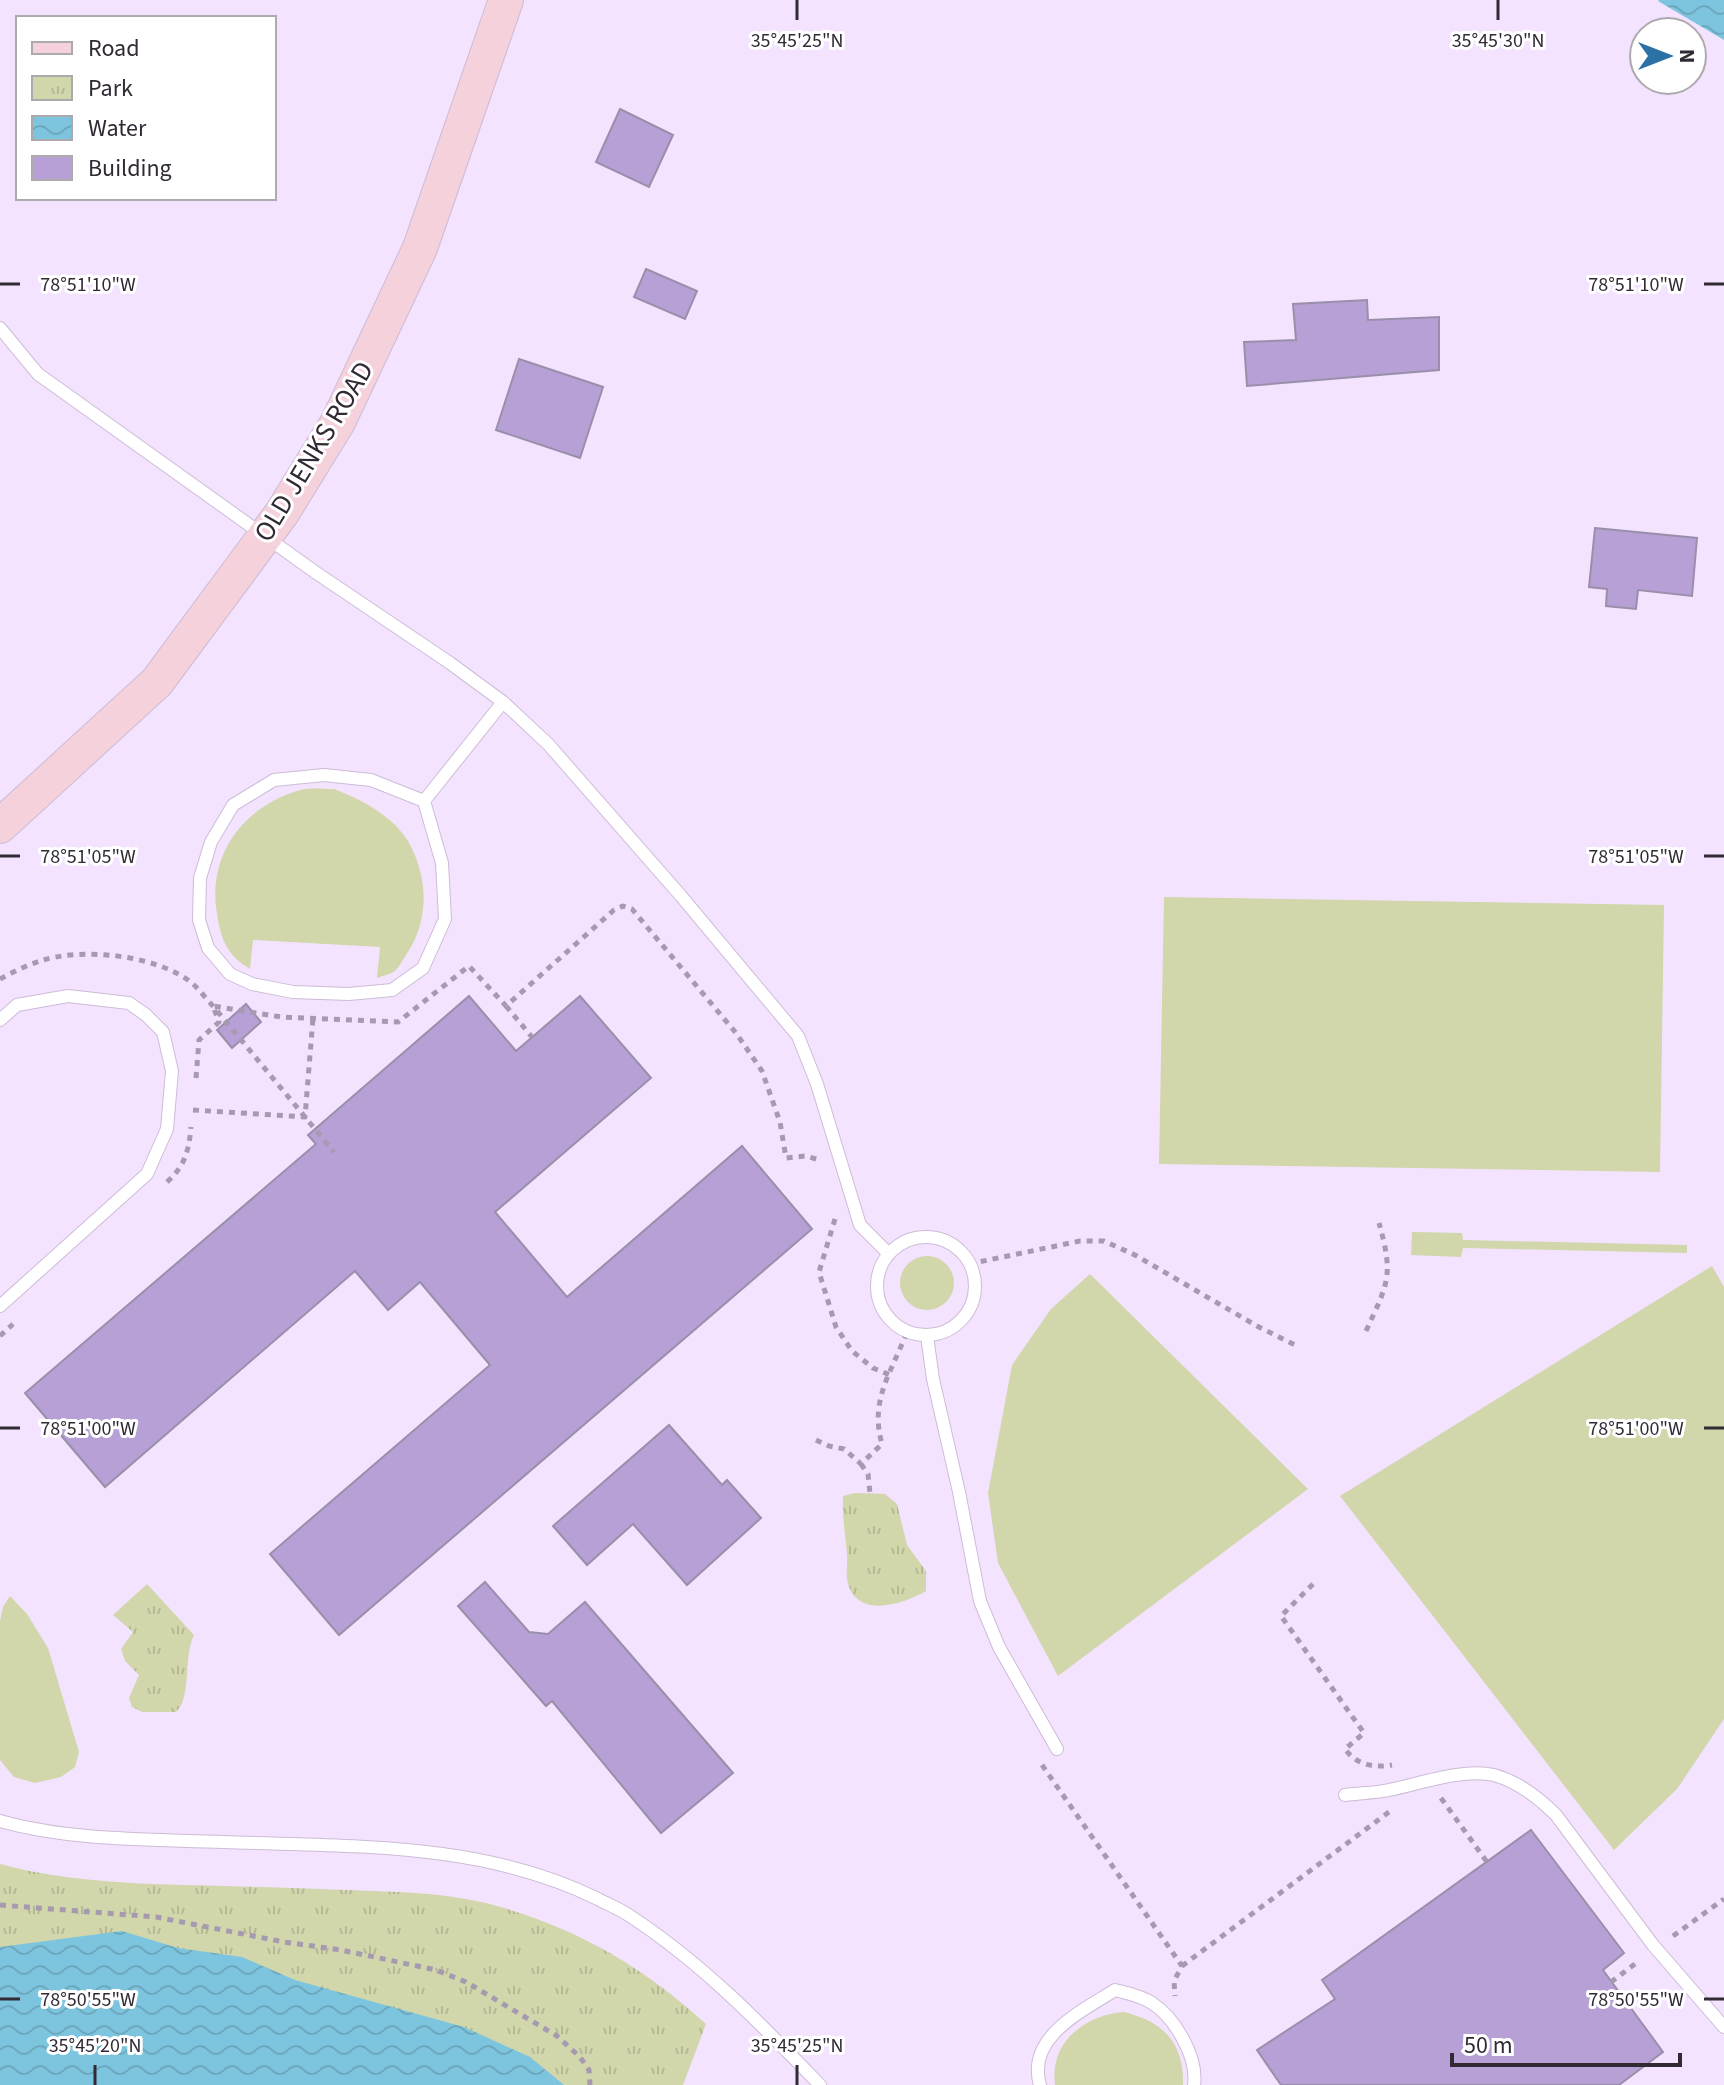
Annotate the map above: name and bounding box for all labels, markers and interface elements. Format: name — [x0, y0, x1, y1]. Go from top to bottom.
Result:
legend — [16, 16, 276, 200]
north arrow — [1628, 16, 1708, 96]
text: 35°45'25"N — [751, 27, 843, 55]
text: 35°45'30"N — [1452, 27, 1544, 55]
text: Road — [88, 31, 140, 66]
text: N — [1671, 49, 1703, 63]
text: Park — [88, 71, 133, 106]
text: Water — [88, 111, 147, 146]
text: Building — [88, 151, 172, 186]
text: 78°51'10"W — [40, 271, 136, 299]
text: 78°51'10"W — [1588, 271, 1684, 299]
street label: OLD JENKS ROAD — [244, 354, 384, 549]
text: 78°51'05"W — [40, 843, 136, 871]
text: 78°51'05"W — [1588, 843, 1684, 871]
text: 78°51'00"W — [40, 1415, 136, 1443]
text: 78°51'00"W — [1588, 1415, 1684, 1443]
text: 78°50'55"W — [40, 1986, 136, 2014]
text: 78°50'55"W — [1588, 1986, 1684, 2014]
scale bar — [1452, 2017, 1680, 2067]
text: 50 m — [1464, 2028, 1513, 2063]
text: 35°45'20"N — [49, 2032, 141, 2060]
text: 35°45'25"N — [751, 2032, 843, 2060]

